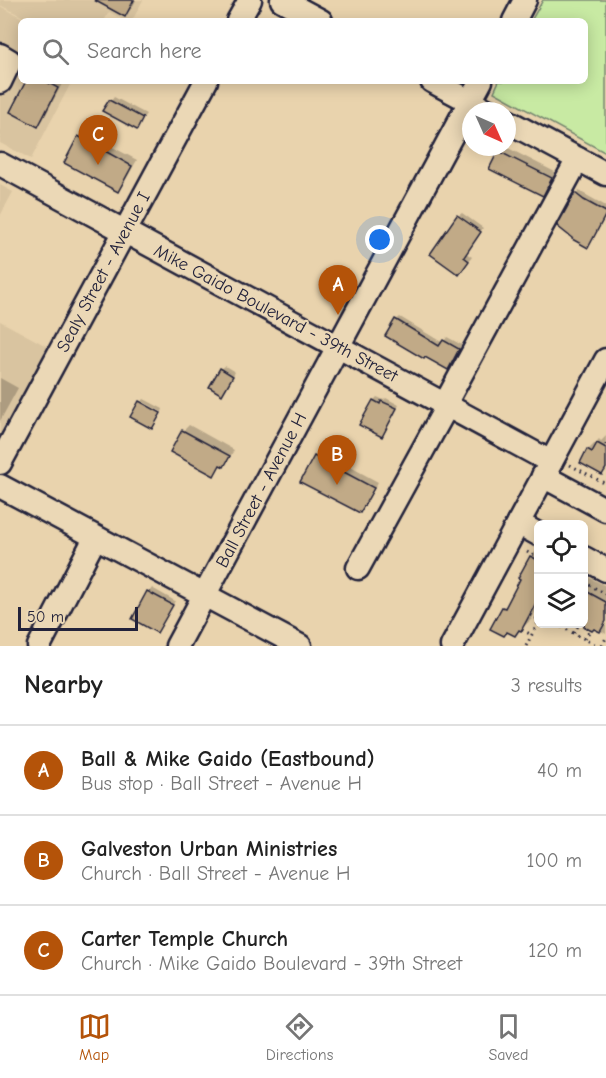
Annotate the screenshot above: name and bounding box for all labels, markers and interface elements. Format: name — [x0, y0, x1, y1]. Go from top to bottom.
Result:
search box — [18, 18, 588, 84]
icon: search — [39, 35, 72, 68]
text: Search here — [87, 38, 202, 64]
north arrow — [462, 102, 516, 156]
pin: C — [78, 116, 118, 165]
street label: Sealy Street - Avenue I — [52, 189, 155, 356]
your location — [365, 225, 394, 254]
street label: Mike Gaido Boulevard - 39th Street — [150, 240, 402, 387]
pin: A — [318, 266, 358, 315]
street label: Ball Street - Avenue H — [212, 409, 311, 571]
pin: B — [318, 436, 356, 485]
map controls — [534, 520, 588, 628]
button: locate — [534, 520, 588, 574]
button: layers — [534, 574, 588, 628]
scale bar — [18, 604, 138, 632]
text: 50 m — [27, 608, 64, 626]
text: Nearby — [24, 670, 103, 700]
text: 3 results — [511, 674, 582, 697]
text: Ball & Mike Gaido (Eastbound) — [81, 746, 375, 772]
text: A — [38, 759, 49, 782]
text: 40 m — [537, 759, 582, 782]
text: Bus stop · Ball Street - Avenue H — [81, 772, 362, 795]
text: Galveston Urban Ministries — [81, 836, 337, 862]
text: B — [37, 849, 50, 872]
text: 100 m — [527, 849, 582, 872]
text: Church · Ball Street - Avenue H — [81, 862, 350, 885]
text: Carter Temple Church — [81, 926, 288, 952]
text: C — [37, 939, 50, 962]
text: 120 m — [528, 939, 582, 962]
text: Church · Mike Gaido Boulevard - 39th Street — [81, 952, 462, 975]
tab: Map — [78, 1010, 111, 1064]
tab: Directions — [266, 1010, 333, 1064]
tab: Saved — [488, 1010, 528, 1064]

